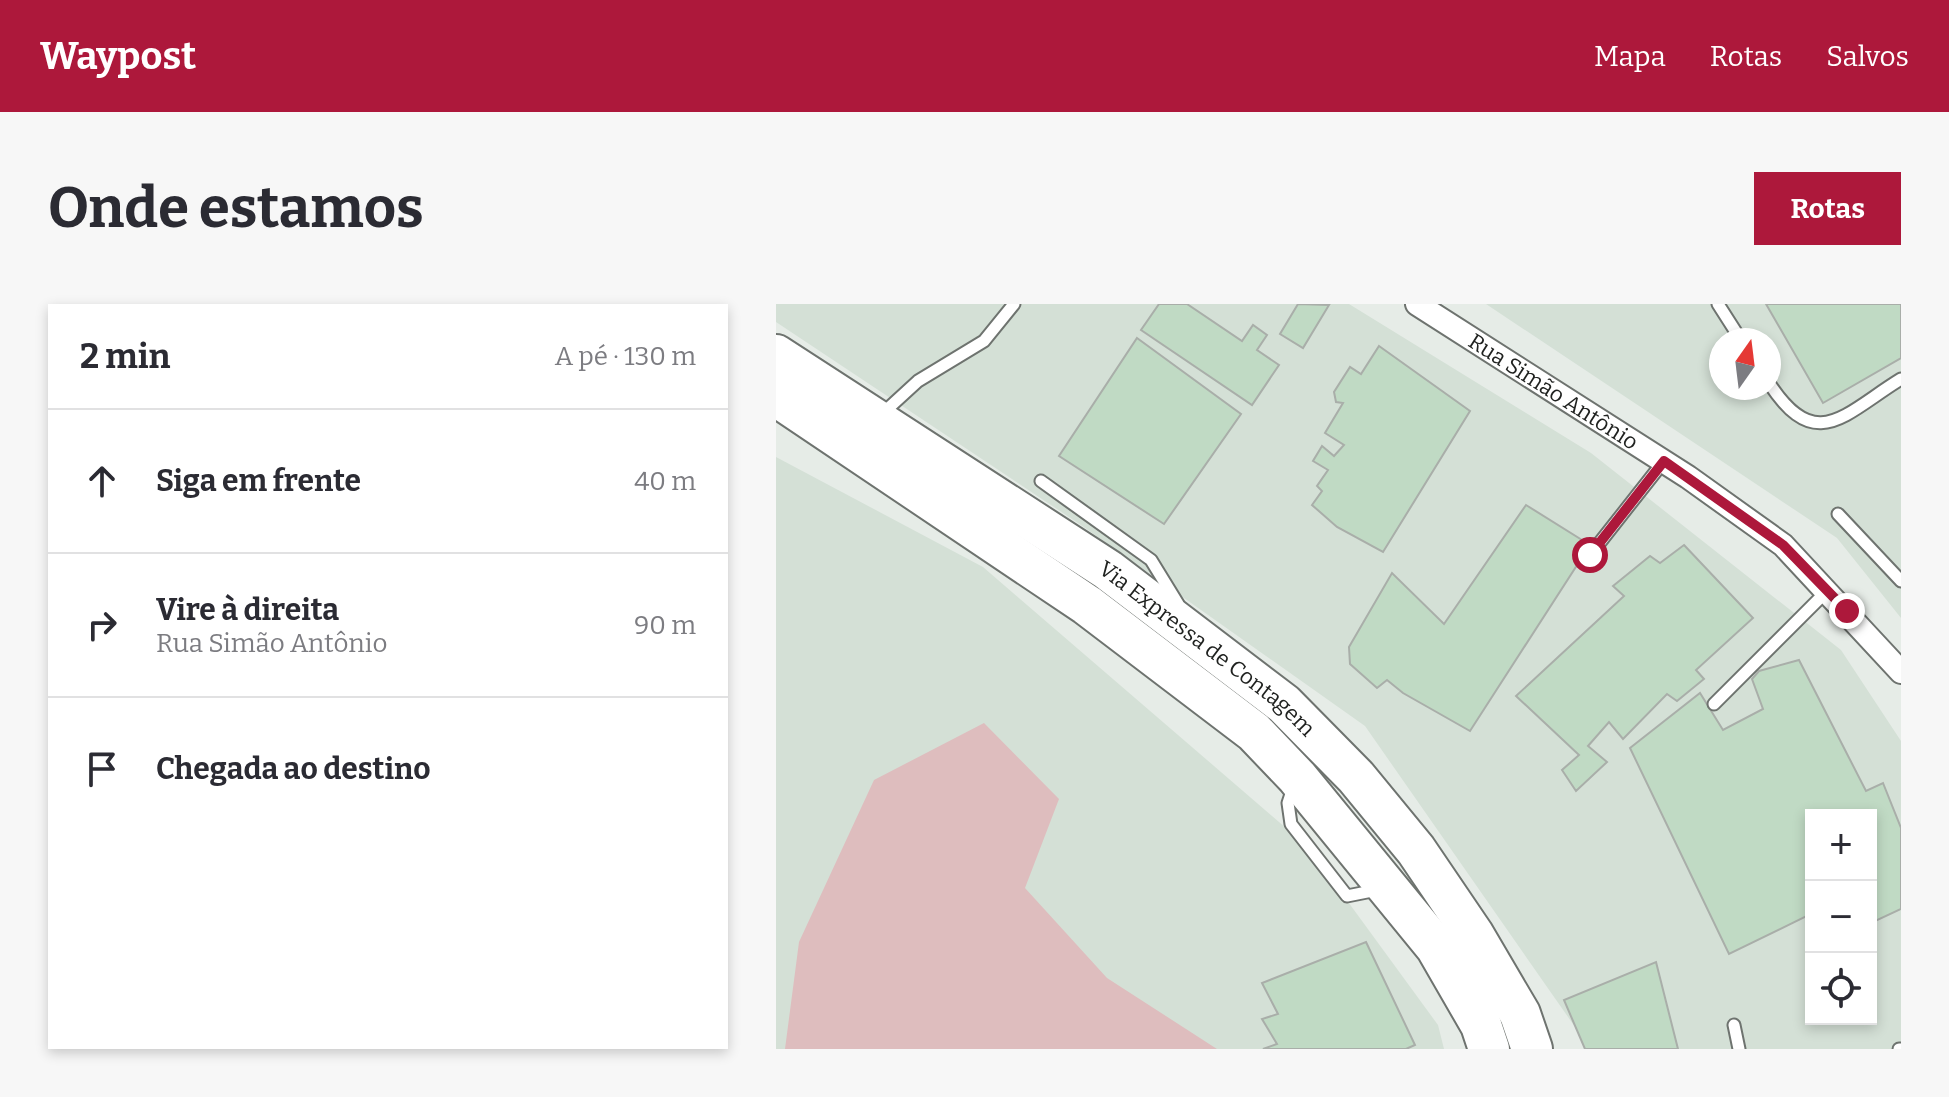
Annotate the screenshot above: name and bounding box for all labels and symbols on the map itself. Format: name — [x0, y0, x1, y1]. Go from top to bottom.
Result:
street label: Rua Simão Antônio — [1464, 327, 1643, 455]
north arrow — [1709, 328, 1781, 400]
route start — [1572, 537, 1608, 573]
street label: Via Expressa de Contagem — [1094, 554, 1321, 742]
route end — [1829, 593, 1865, 629]

